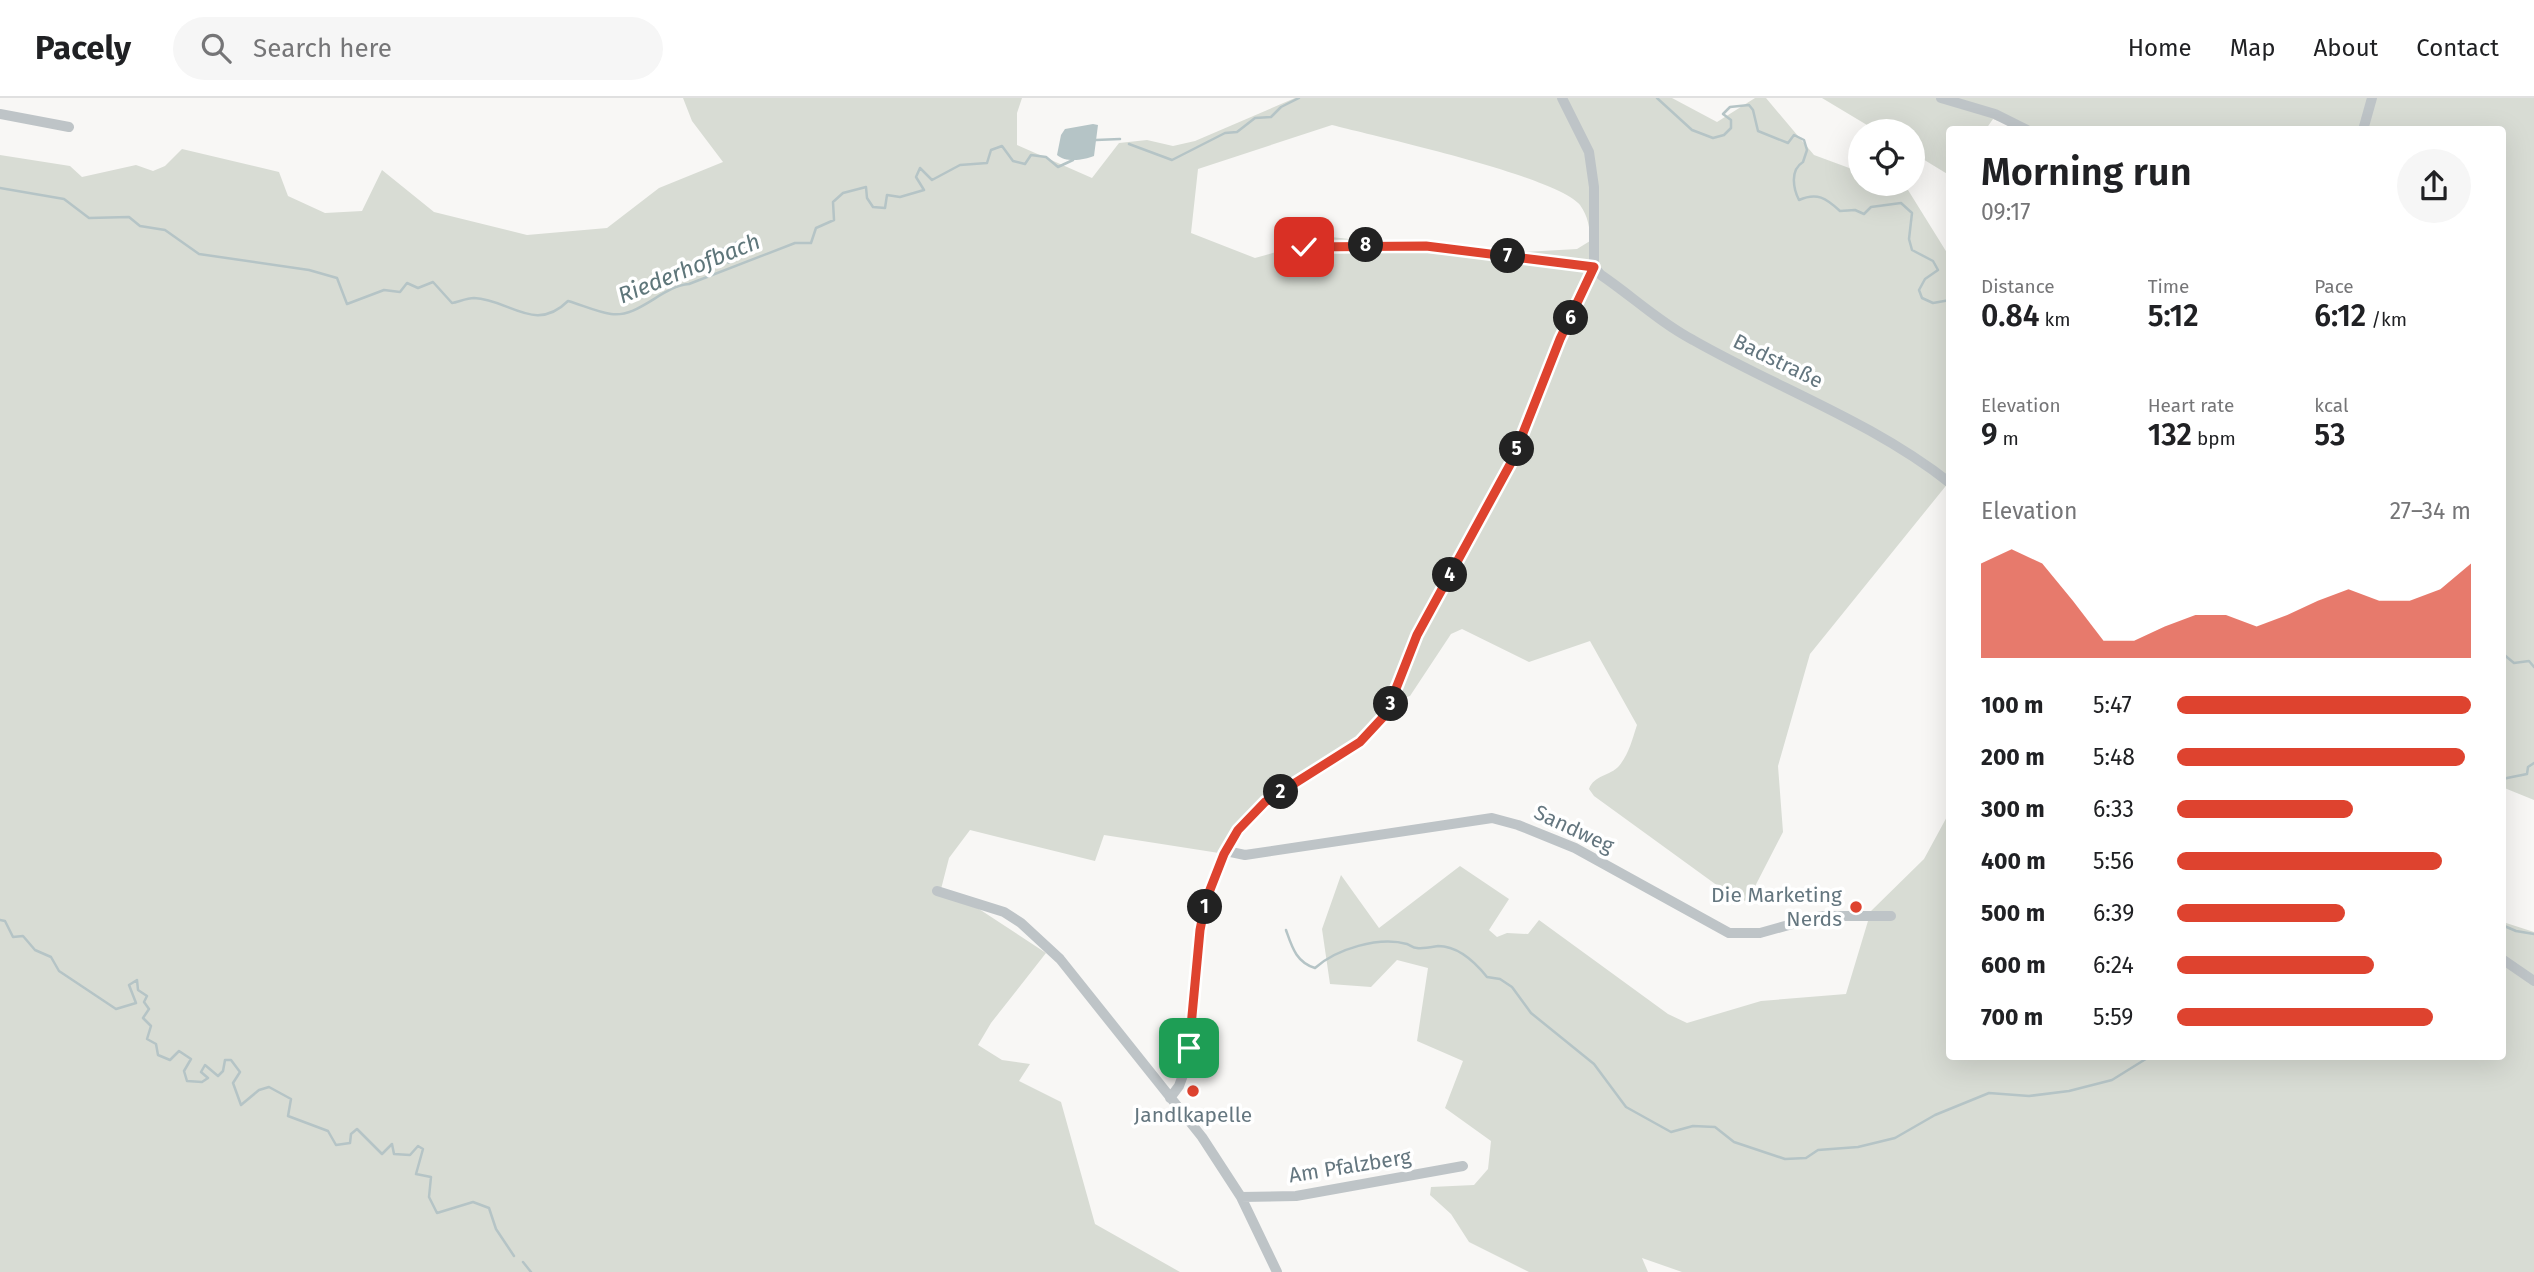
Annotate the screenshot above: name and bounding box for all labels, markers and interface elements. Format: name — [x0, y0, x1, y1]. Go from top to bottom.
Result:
search box — [173, 17, 663, 80]
text: Pacely — [35, 28, 131, 68]
icon: search — [197, 29, 235, 67]
text: Search here — [253, 33, 392, 64]
text: Home — [2128, 34, 2192, 62]
text: Map — [2230, 34, 2276, 62]
text: About — [2314, 34, 2378, 62]
text: Contact — [2416, 34, 2499, 62]
map controls — [1848, 119, 1925, 196]
button: locate — [1848, 119, 1925, 196]
text: Morning run — [1981, 149, 2192, 195]
button: share — [2397, 149, 2471, 223]
text: 09:17 — [1981, 198, 2030, 226]
pin — [1274, 217, 1334, 277]
water label: Riederhofbach — [614, 227, 764, 309]
icon: check — [1285, 228, 1323, 266]
pin: 8 — [1348, 228, 1384, 262]
text: 8 — [1360, 233, 1371, 256]
pin: 7 — [1490, 238, 1526, 274]
text: 7 — [1503, 244, 1512, 267]
text: Distance — [1981, 275, 2055, 298]
text: Time — [2148, 275, 2189, 298]
text: Pace — [2314, 275, 2354, 298]
text: 0.84 — [1981, 298, 2040, 334]
text: 5:12 — [2148, 298, 2199, 334]
text: 6:12 — [2314, 298, 2366, 334]
pin: 6 — [1554, 300, 1588, 336]
text: 6 — [1565, 306, 1576, 329]
text: km — [2040, 308, 2071, 331]
text: /km — [2366, 308, 2407, 331]
street label: Badstraße — [1729, 328, 1827, 394]
text: Elevation — [1981, 394, 2061, 417]
text: Heart rate — [2148, 394, 2234, 417]
text: kcal — [2314, 394, 2349, 417]
text: 9 — [1981, 417, 1998, 453]
text: 132 — [2148, 417, 2192, 453]
text: 53 — [2314, 417, 2345, 453]
text: m — [1998, 427, 2019, 450]
text: bpm — [2192, 427, 2236, 450]
pin: 5 — [1500, 432, 1534, 466]
text: 5 — [1511, 437, 1522, 460]
text: Elevation — [1981, 497, 2077, 525]
text: 27–34 m — [2390, 497, 2471, 525]
pin: 4 — [1432, 558, 1468, 592]
text: 4 — [1444, 563, 1455, 586]
pin: 3 — [1374, 686, 1408, 722]
text: 100 m — [1981, 691, 2043, 719]
text: 5:47 — [2093, 691, 2132, 719]
text: 3 — [1386, 692, 1395, 715]
text: 200 m — [1981, 743, 2045, 771]
text: 5:48 — [2093, 743, 2135, 771]
pin: 2 — [1264, 774, 1298, 810]
text: 2 — [1276, 780, 1285, 803]
text: 300 m — [1981, 795, 2045, 823]
text: 6:33 — [2093, 795, 2134, 823]
street label: Sandweg — [1530, 799, 1618, 859]
text: 400 m — [1981, 847, 2046, 875]
text: 5:56 — [2093, 847, 2134, 875]
place label: Die Marketing Nerds — [1711, 882, 1842, 932]
pin: 1 — [1188, 890, 1222, 924]
text: 1 — [1200, 895, 1209, 918]
marker: Die Marketing Nerds — [1848, 899, 1864, 915]
text: 500 m — [1981, 899, 2045, 927]
text: 6:39 — [2093, 899, 2134, 927]
text: 600 m — [1981, 951, 2046, 979]
text: 6:24 — [2093, 951, 2134, 979]
text: 700 m — [1981, 1003, 2043, 1031]
text: 5:59 — [2093, 1003, 2133, 1031]
pin — [1159, 1018, 1219, 1078]
icon: arrive — [1170, 1029, 1208, 1067]
marker: Jandlkapelle — [1185, 1083, 1201, 1099]
place label: Jandlkapelle — [1134, 1102, 1252, 1128]
street label: Am Pfalzberg — [1287, 1143, 1413, 1189]

